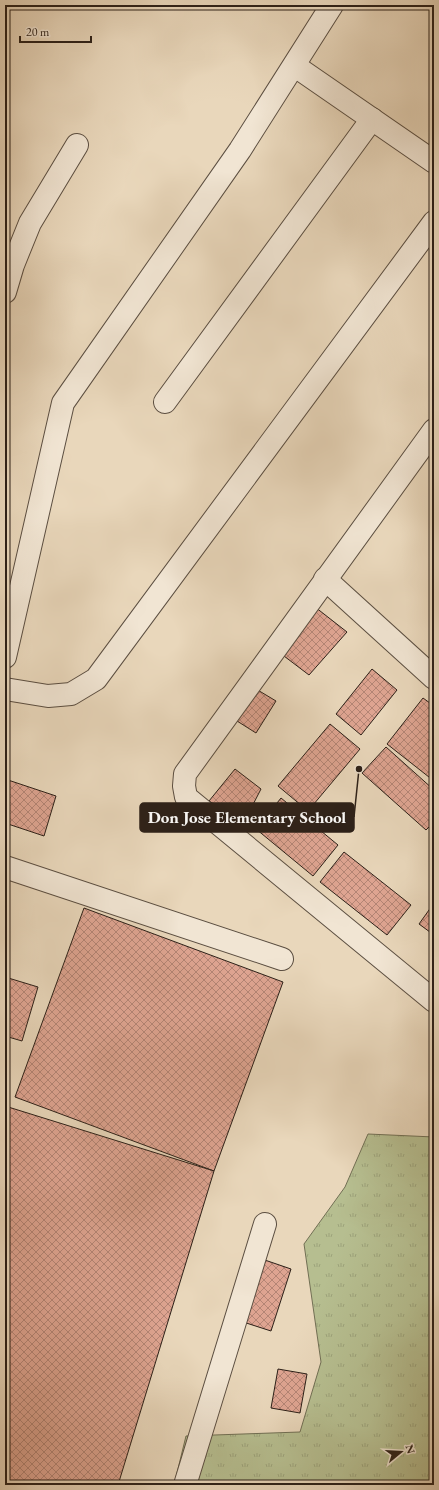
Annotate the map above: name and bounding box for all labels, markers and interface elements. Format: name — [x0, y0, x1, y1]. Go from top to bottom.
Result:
scale bar — [20, 18, 91, 44]
text: 20 m — [26, 24, 50, 40]
callout: Don Jose Elementary School — [140, 803, 354, 832]
text: Don Jose Elementary School — [148, 806, 346, 828]
north arrow — [381, 1432, 421, 1472]
text: N — [402, 1443, 419, 1455]

